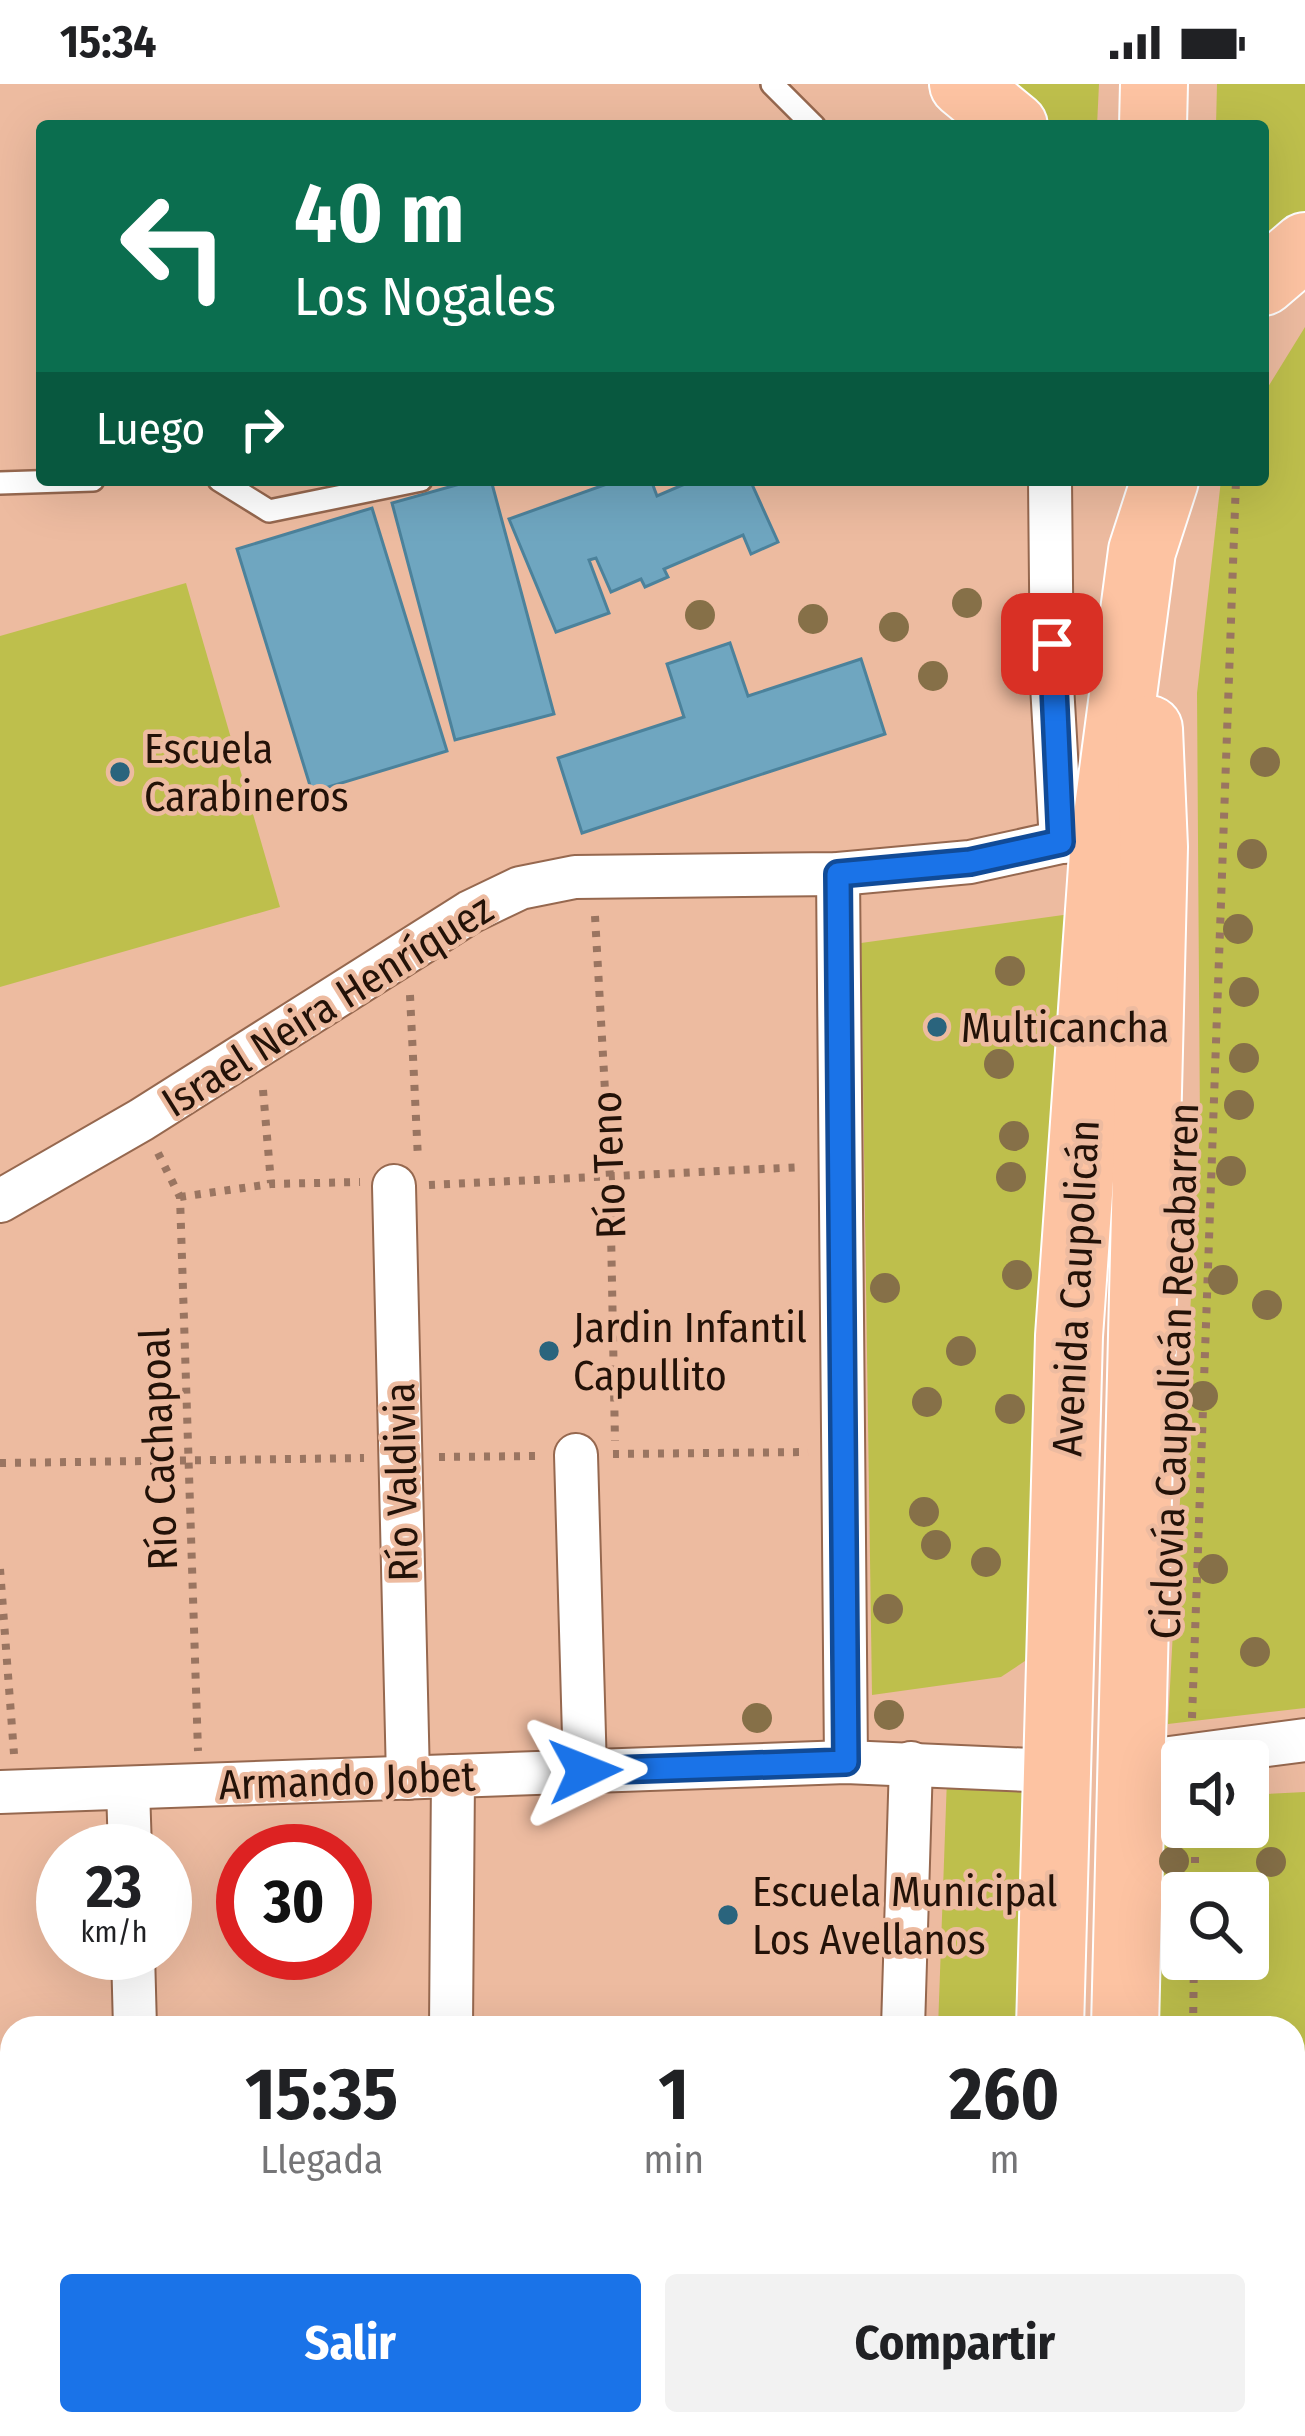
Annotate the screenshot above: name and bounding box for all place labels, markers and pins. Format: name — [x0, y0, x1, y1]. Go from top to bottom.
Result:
pin — [1001, 593, 1103, 695]
place label: Escuela Carabineros — [144, 724, 349, 822]
marker: Escuela Carabineros — [107, 759, 133, 785]
place label: Multicancha — [961, 1003, 1169, 1053]
marker: Multicancha — [924, 1014, 950, 1040]
place label: Jardin Infantil Capullito — [573, 1303, 807, 1401]
marker: Jardin Infantil Capullito — [536, 1338, 562, 1364]
place label: Escuela Municipal Los Avellanos — [752, 1867, 1057, 1965]
marker: Escuela Municipal Los Avellanos — [715, 1902, 741, 1928]

